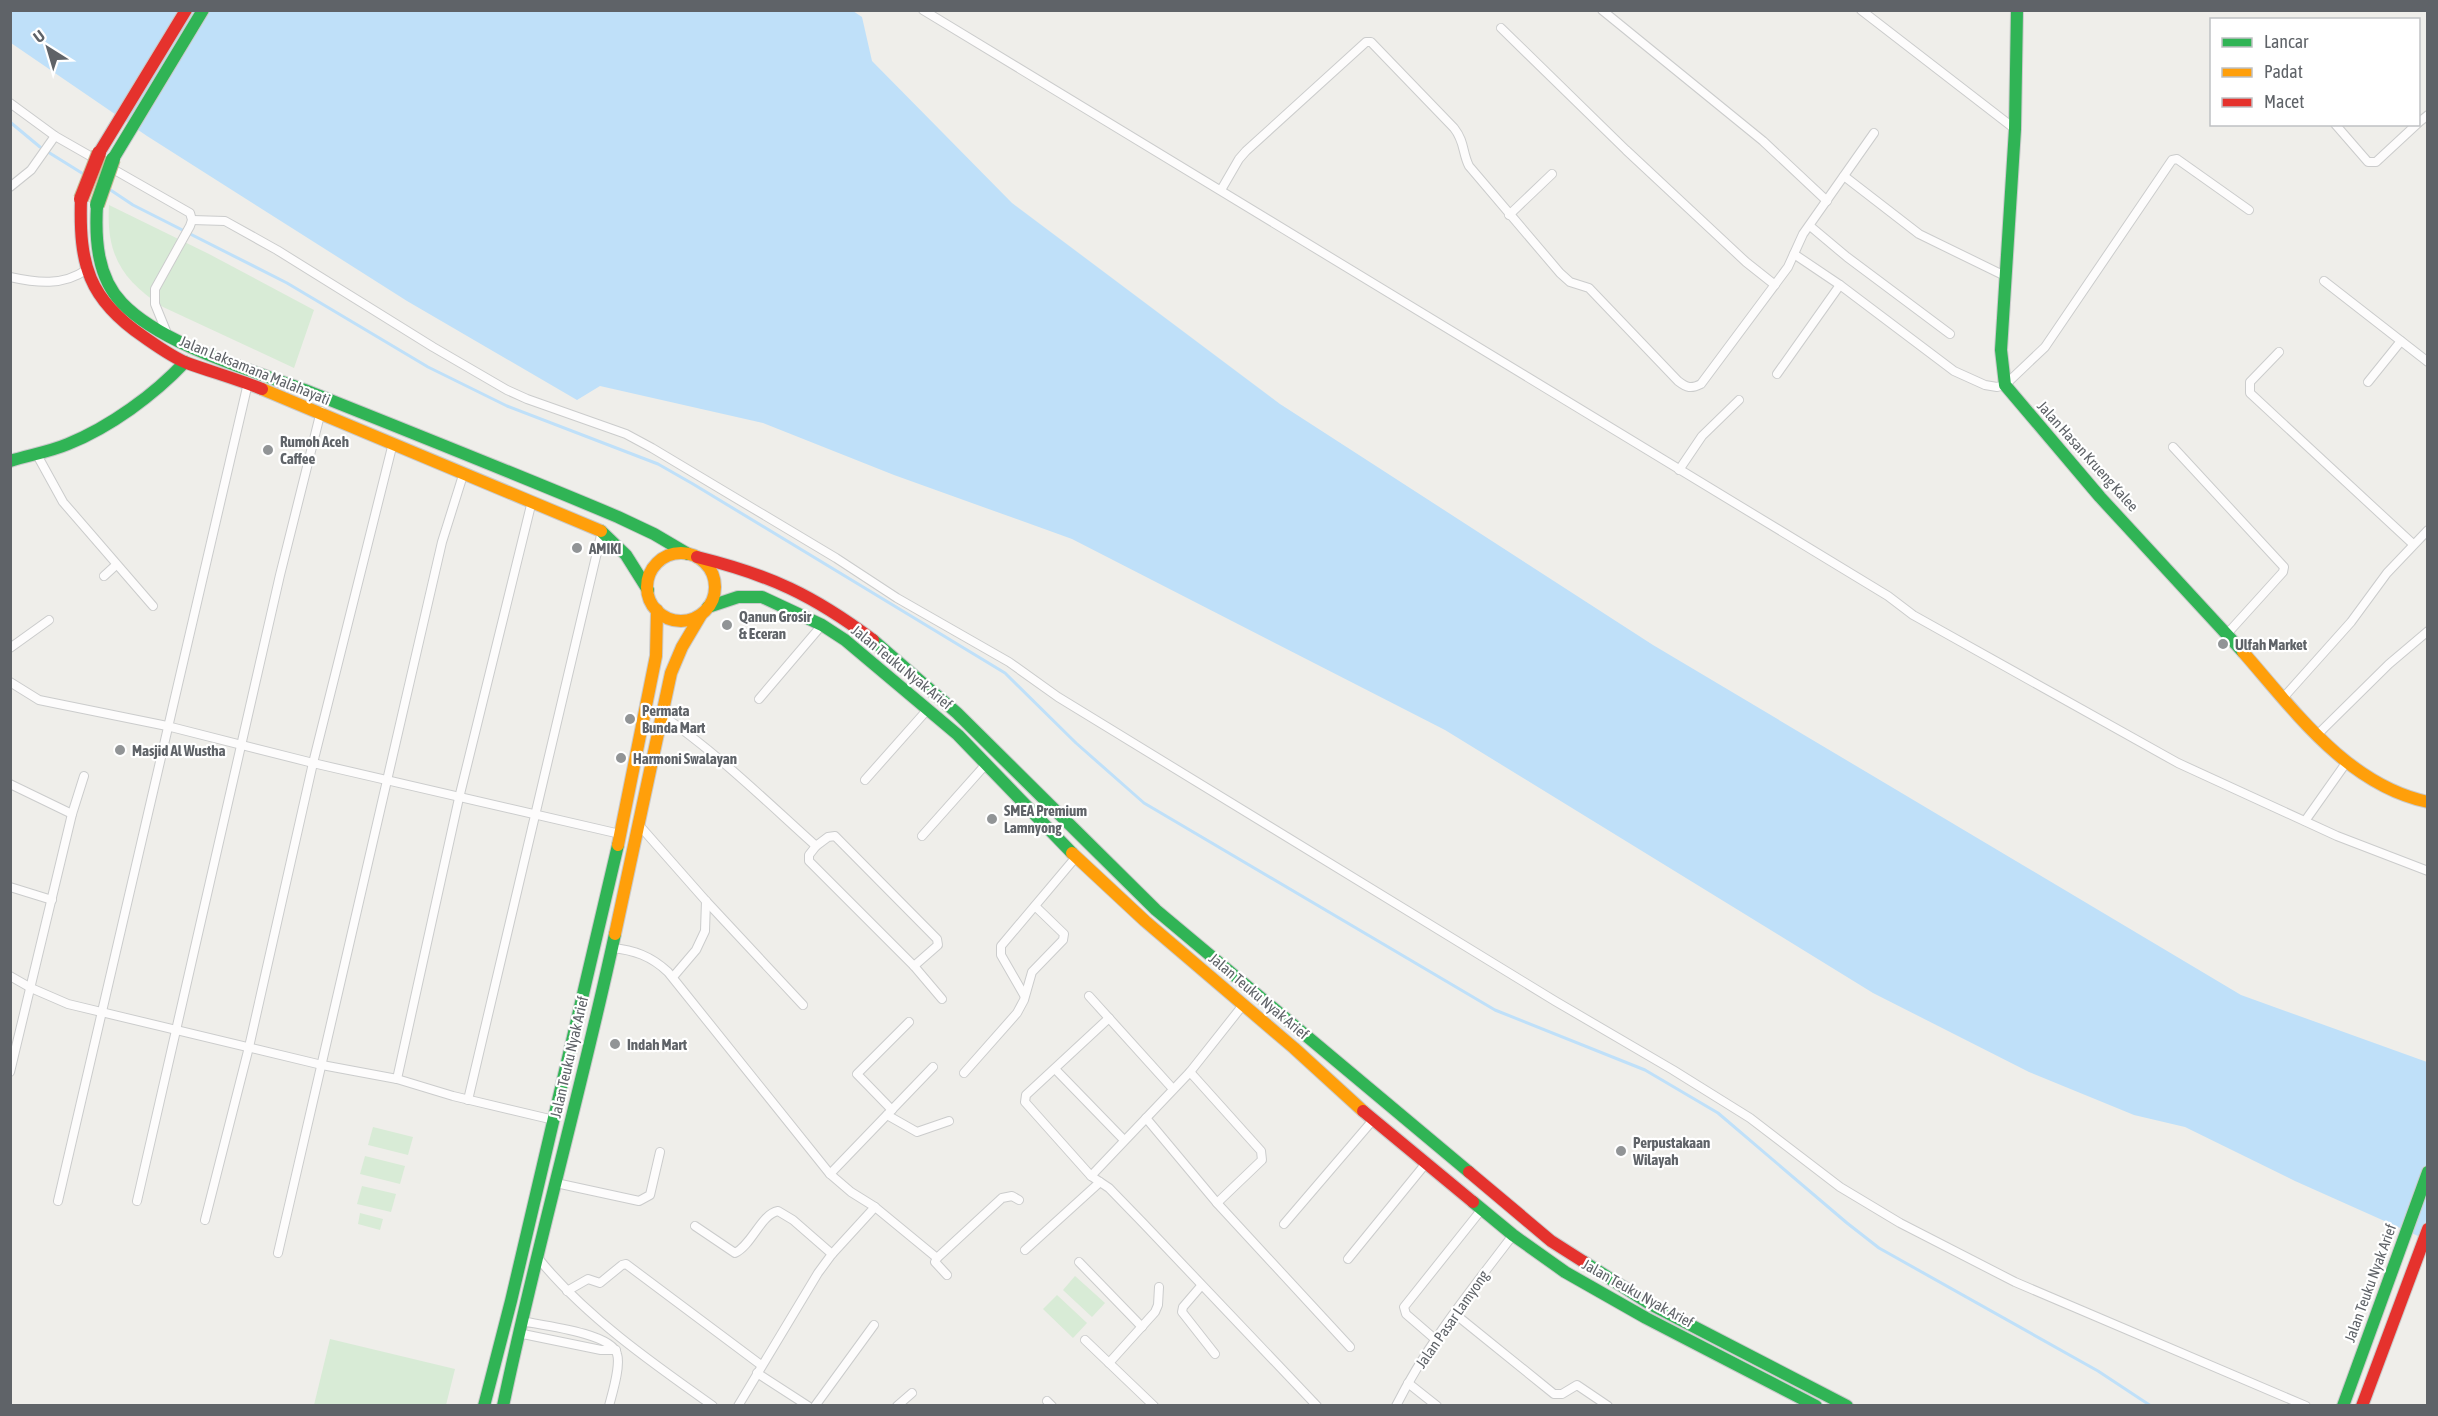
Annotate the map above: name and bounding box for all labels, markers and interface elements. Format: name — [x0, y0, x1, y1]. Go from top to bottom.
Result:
north arrow — [18, 18, 78, 78]
legend — [2210, 18, 2420, 126]
text: U — [30, 26, 48, 46]
text: Lancar — [2264, 31, 2309, 52]
text: Padat — [2264, 61, 2303, 82]
text: Macet — [2264, 91, 2304, 112]
street label: Jalan Laksamana Malahayati — [177, 332, 333, 408]
street label: Jalan Hasan Krueng Kalee — [2034, 397, 2142, 515]
place label: Rumoh Aceh Caffee — [280, 433, 349, 467]
marker: Rumoh Aceh Caffee — [261, 443, 275, 457]
place label: AMIKI — [588, 540, 622, 557]
marker: AMIKI — [570, 541, 584, 555]
place label: Qanun Grosir & Eceran — [739, 608, 812, 642]
marker: Qanun Grosir & Eceran — [720, 618, 734, 632]
street label: Jalan Teuku Nyak Arief — [848, 621, 956, 713]
place label: Ulfah Market — [2235, 636, 2308, 653]
marker: Ulfah Market — [2216, 637, 2230, 651]
place label: Permata Bunda Mart — [642, 702, 706, 736]
marker: Permata Bunda Mart — [623, 712, 637, 726]
place label: Masjid Al Wustha — [132, 742, 226, 759]
marker: Masjid Al Wustha — [113, 743, 127, 757]
place label: Harmoni Swalayan — [633, 750, 737, 767]
marker: Harmoni Swalayan — [614, 751, 628, 765]
place label: SMEA Premium Lamnyong — [1004, 802, 1087, 836]
marker: SMEA Premium Lamnyong — [985, 812, 999, 826]
street label: Jalan Teuku Nyak Arief — [1206, 950, 1312, 1042]
street label: Jalan Teuku Nyak Arief — [547, 994, 591, 1120]
place label: Indah Mart — [627, 1036, 688, 1053]
marker: Indah Mart — [608, 1037, 622, 1051]
place label: Perpustakaan Wilayah — [1632, 1134, 1710, 1168]
marker: Perpustakaan Wilayah — [1614, 1144, 1628, 1158]
street label: Jalan Teuku Nyak Arief — [2341, 1222, 2399, 1344]
street label: Jalan Teuku Nyak Arief — [1579, 1255, 1697, 1331]
street label: Jalan Pasar Lamyong — [1412, 1266, 1492, 1371]

